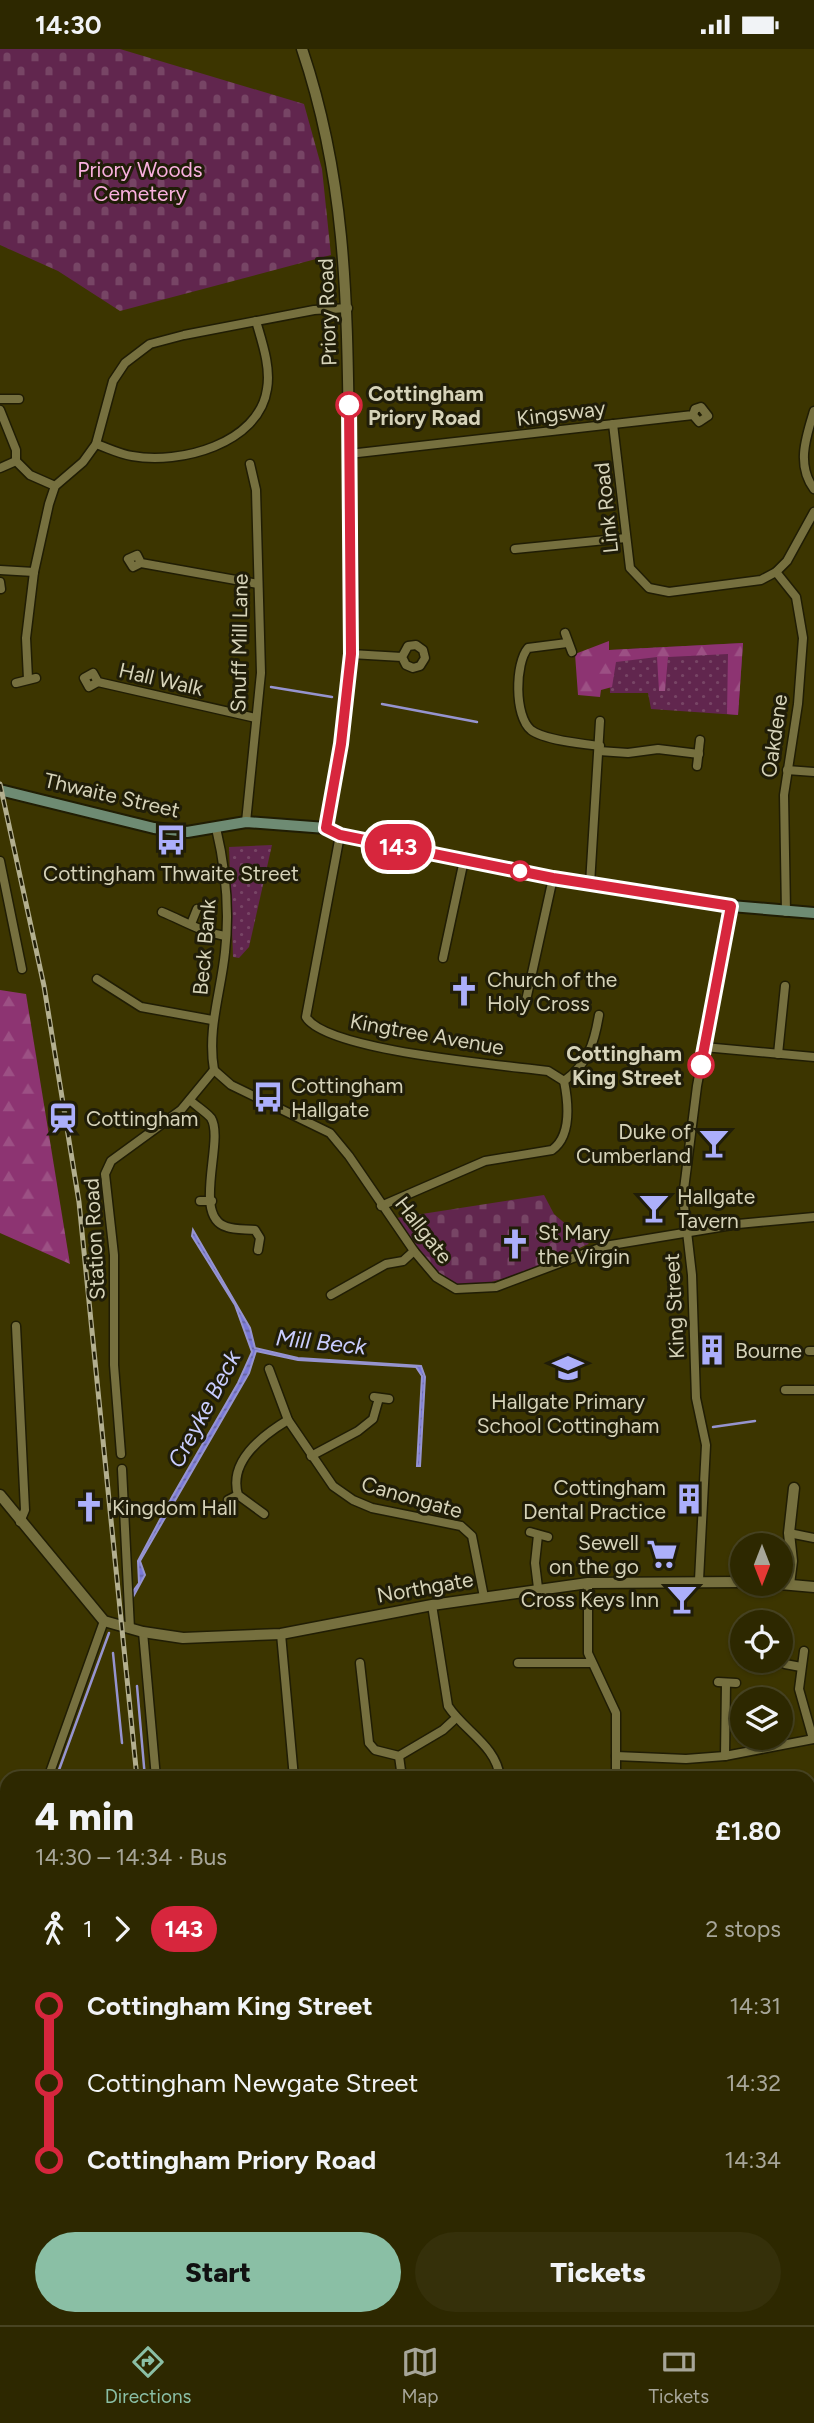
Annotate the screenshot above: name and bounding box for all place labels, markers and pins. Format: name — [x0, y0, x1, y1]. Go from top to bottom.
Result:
place label: Cottingham Priory Road — [368, 381, 484, 430]
marker: Cottingham Priory Road — [336, 392, 362, 418]
bus stop icon: Cottingham Thwaite Street — [154, 823, 188, 857]
place label: Cottingham Thwaite Street — [43, 861, 299, 886]
unlabelled marker — [510, 861, 530, 881]
place label: Church of the Holy Cross — [487, 967, 617, 1016]
church icon: Church of the Holy Cross — [447, 974, 481, 1008]
place label: Cottingham King Street — [566, 1041, 682, 1090]
marker: Cottingham King Street — [688, 1052, 714, 1078]
place label: Cottingham Hallgate — [291, 1073, 403, 1122]
bus stop icon: Cottingham Hallgate — [251, 1080, 285, 1114]
station icon: Cottingham — [46, 1101, 80, 1135]
place label: Cottingham — [86, 1106, 198, 1131]
place label: Duke of Cumberland — [576, 1119, 691, 1168]
bar icon: Duke of Cumberland — [697, 1126, 731, 1160]
place label: Hallgate Tavern — [677, 1184, 755, 1233]
bar icon: Hallgate Tavern — [637, 1191, 671, 1225]
place label: St Mary the Virgin — [538, 1220, 630, 1269]
church icon: St Mary the Virgin — [498, 1227, 532, 1261]
building icon: Bourne — [695, 1333, 729, 1367]
place label: Bourne — [735, 1338, 802, 1363]
school or university icon: Hallgate Primary School Cottingham — [551, 1351, 585, 1385]
place label: Hallgate Primary School Cottingham — [477, 1389, 659, 1438]
place label: Cottingham Dental Practice — [523, 1475, 666, 1524]
building icon: Cottingham Dental Practice — [672, 1482, 706, 1516]
church icon: Kingdom Hall — [72, 1490, 106, 1524]
place label: Kingdom Hall — [112, 1495, 237, 1520]
place label: Sewell on the go — [549, 1530, 639, 1579]
supermarket icon: Sewell on the go — [645, 1537, 679, 1571]
bar icon: Cross Keys Inn — [665, 1582, 699, 1616]
place label: Cross Keys Inn — [521, 1587, 659, 1612]

